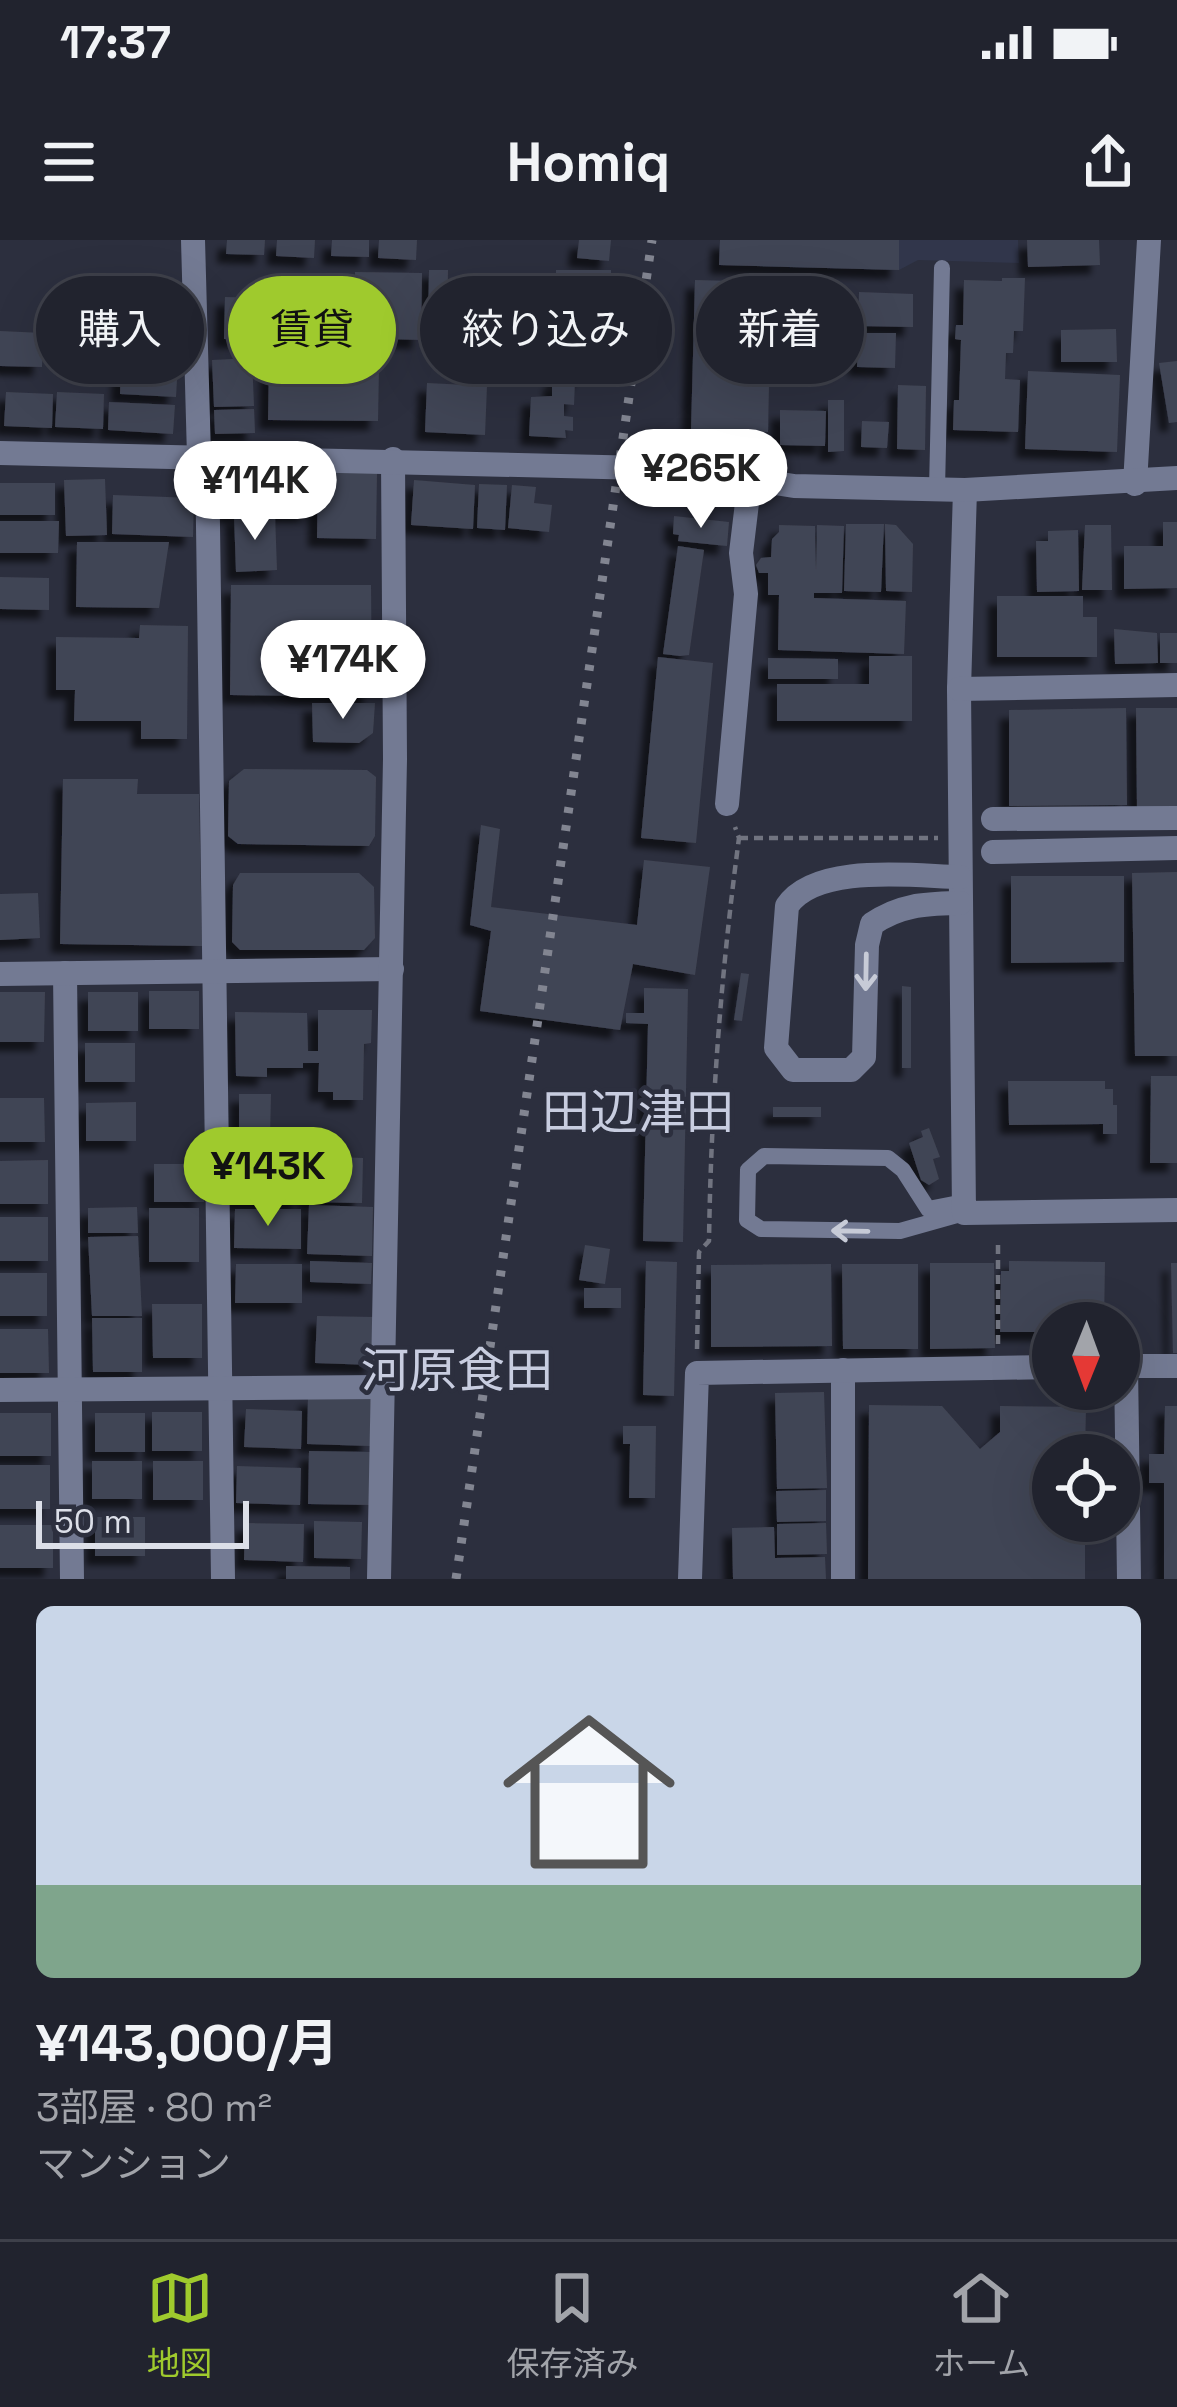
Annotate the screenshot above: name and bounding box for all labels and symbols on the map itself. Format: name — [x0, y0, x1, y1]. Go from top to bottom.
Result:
pin: ¥265K — [617, 429, 785, 531]
pin: ¥114K — [171, 441, 339, 543]
pin: ¥174K — [259, 620, 427, 722]
one-way arrow — [855, 952, 878, 991]
district label: 田辺津田 — [542, 1082, 734, 1143]
pin: ¥143K — [184, 1127, 352, 1229]
one-way arrow — [831, 1219, 870, 1242]
north arrow — [1032, 1302, 1140, 1410]
district label: 河原食田 — [361, 1340, 553, 1401]
scale bar — [36, 1495, 249, 1548]

